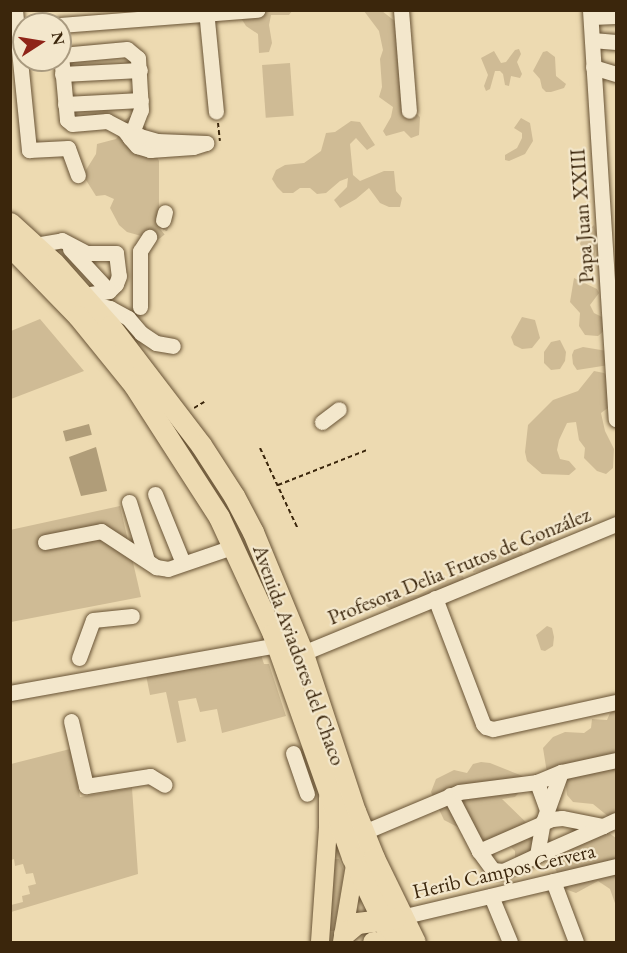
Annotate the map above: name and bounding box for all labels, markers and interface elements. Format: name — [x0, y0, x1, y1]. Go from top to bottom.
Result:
north arrow — [12, 12, 72, 72]
text: N — [47, 30, 70, 47]
street label: Papa Juan XXIII — [565, 148, 599, 284]
street label: Profesora Delia Frutos de González — [324, 502, 594, 630]
street label: Avenida Aviadores del Chaco — [247, 541, 351, 769]
street label: Herib Campos Cervera — [410, 838, 598, 904]

